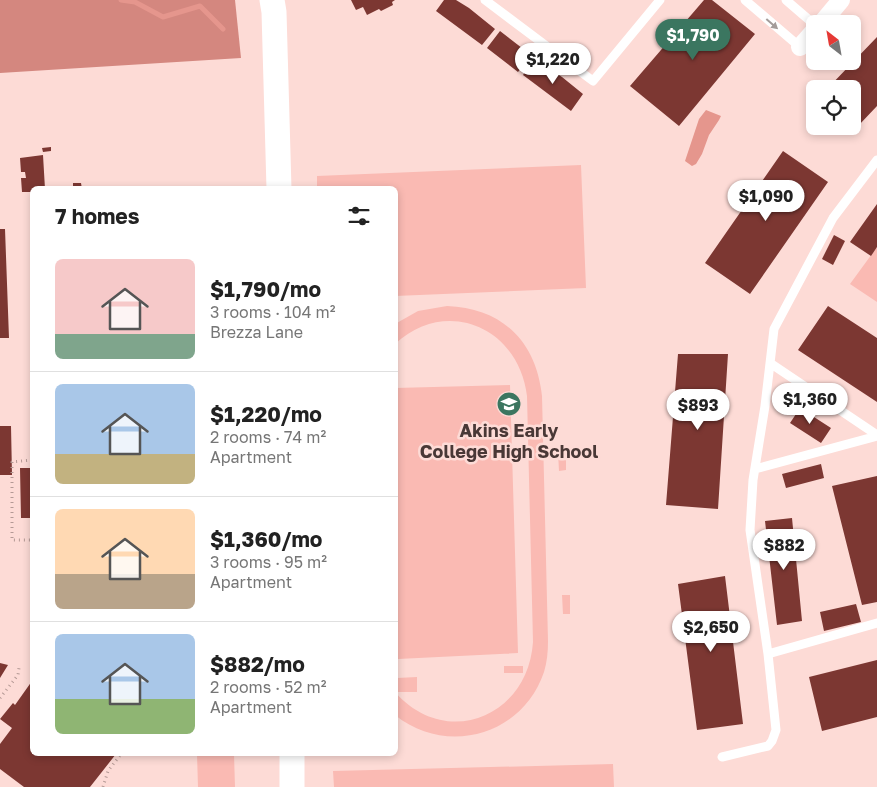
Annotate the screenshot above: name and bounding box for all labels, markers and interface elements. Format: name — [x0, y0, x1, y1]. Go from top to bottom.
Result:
north arrow — [806, 15, 861, 70]
map controls — [806, 15, 861, 135]
pin: $1,790 — [652, 18, 734, 61]
one-way arrow — [766, 18, 779, 29]
text: $1,790 — [666, 25, 720, 45]
pin: $1,220 — [512, 42, 594, 85]
text: $1,220 — [526, 49, 580, 69]
button: locate — [806, 80, 861, 135]
pin: $1,090 — [725, 180, 807, 222]
text: $1,090 — [738, 186, 794, 206]
icon: filters — [345, 202, 373, 230]
text: 7 homes — [55, 203, 140, 229]
text: $1,790/mo — [210, 276, 321, 302]
icon: home — [95, 279, 155, 339]
text: 3 rooms · 104 m² — [210, 302, 335, 322]
text: Brezza Lane — [210, 322, 303, 342]
pin: $1,360 — [769, 382, 851, 425]
pin: $893 — [668, 388, 728, 431]
text: $1,360 — [783, 389, 837, 409]
school or university icon: Akins Early College High School — [496, 391, 522, 417]
text: $893 — [678, 395, 718, 415]
text: $1,220/mo — [210, 401, 322, 427]
icon: home — [95, 404, 155, 464]
place label: Akins Early College High School — [420, 419, 598, 462]
text: 2 rooms · 74 m² — [210, 427, 326, 447]
text: Apartment — [210, 447, 292, 467]
text: $1,360/mo — [210, 526, 322, 552]
pin: $882 — [754, 528, 814, 571]
icon: home — [95, 529, 155, 589]
text: $882 — [764, 535, 804, 555]
text: 3 rooms · 95 m² — [210, 552, 327, 572]
text: Apartment — [210, 572, 292, 592]
pin: $2,650 — [670, 610, 752, 653]
text: $2,650 — [683, 617, 739, 637]
text: $882/mo — [210, 651, 305, 677]
icon: home — [95, 654, 155, 714]
text: 2 rooms · 52 m² — [210, 677, 326, 697]
text: Apartment — [210, 697, 292, 717]

